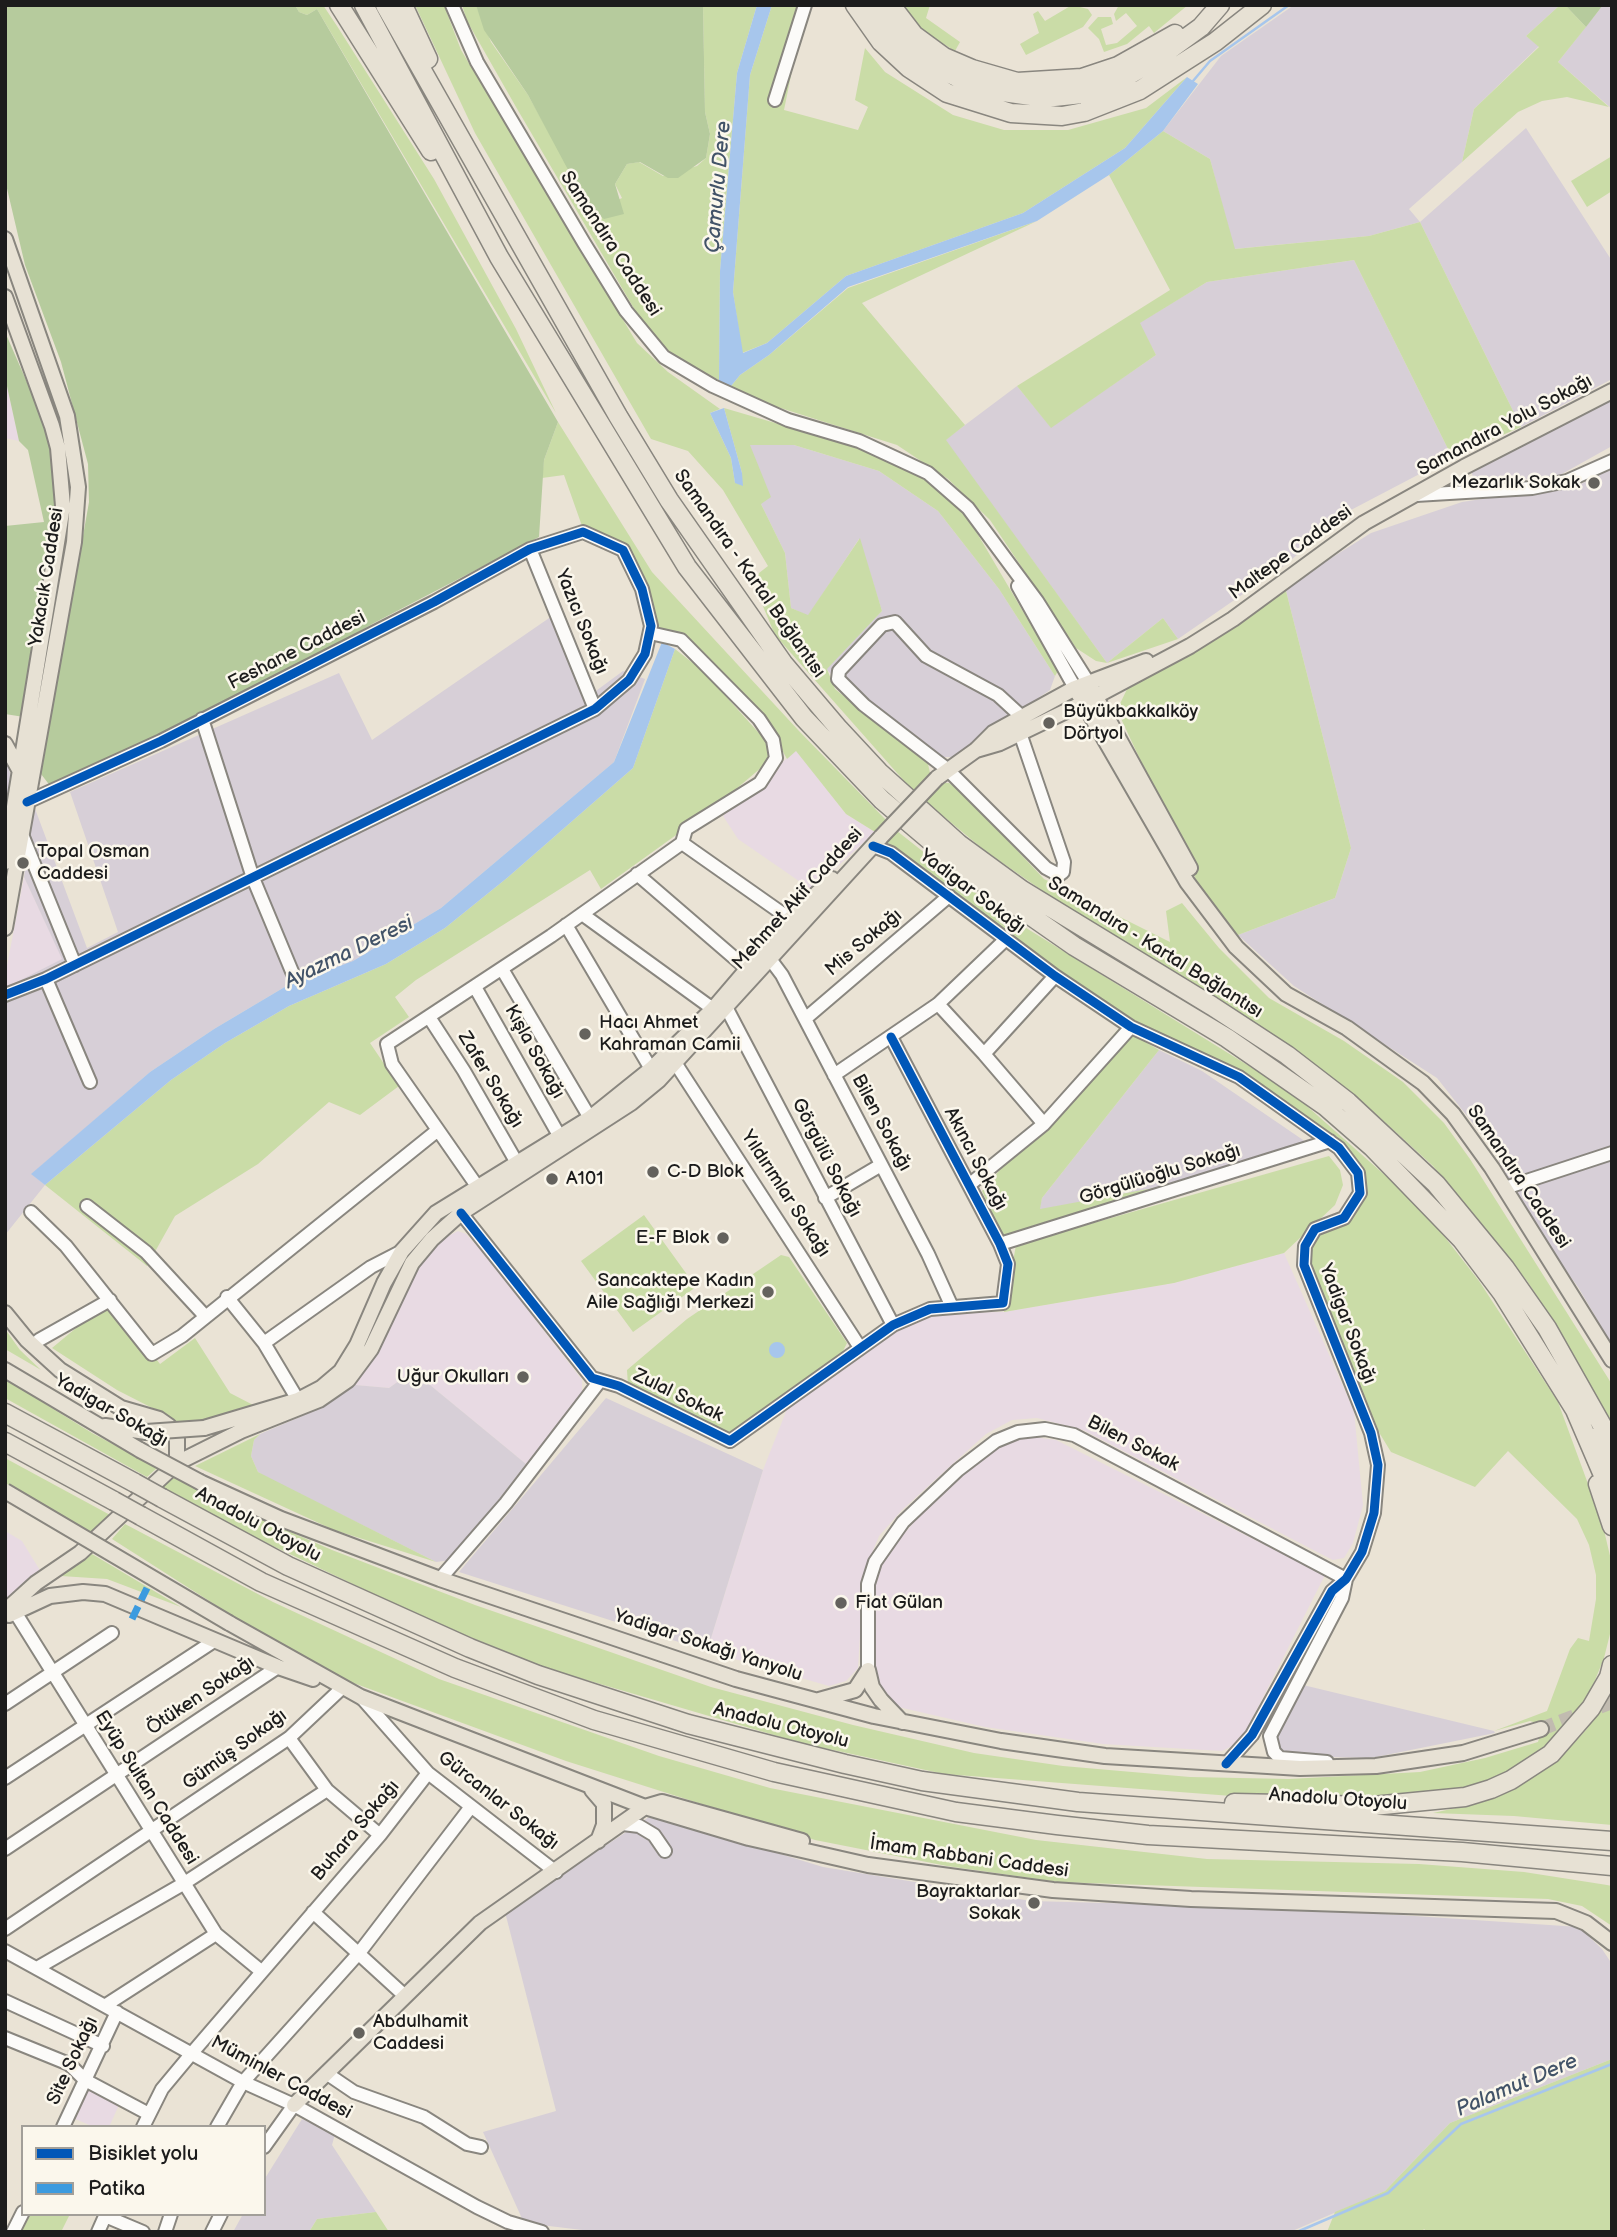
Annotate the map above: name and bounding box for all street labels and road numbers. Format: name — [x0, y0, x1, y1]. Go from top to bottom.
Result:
street label: Samandıra Caddesi — [555, 167, 665, 321]
street label: Samandıra Yolu Sokağı — [1414, 370, 1596, 482]
street label: Samandıra - Kartal Bağlantısı — [668, 465, 830, 683]
street label: Maltepe Caddesi — [1225, 501, 1357, 605]
street label: Yakacık Caddesi — [25, 506, 69, 648]
street label: Yazıcı Sokağı — [550, 566, 612, 678]
street label: Feshane Caddesi — [225, 607, 369, 695]
street label: Mehmet Akif Caddesi — [728, 823, 868, 975]
street label: Yadigar Sokağı — [915, 845, 1029, 939]
street label: Samandıra - Kartal Bağlantısı — [1043, 872, 1267, 1024]
street label: Mis Sokağı — [821, 904, 907, 982]
street label: Kışla Sokağı — [499, 1001, 569, 1103]
street label: Zafer Sokağı — [452, 1028, 528, 1132]
street label: Bilen Sokağı — [846, 1071, 916, 1175]
street label: Görgülü Sokağı — [786, 1095, 866, 1221]
street label: Samandıra Caddesi — [1461, 1101, 1575, 1253]
street label: Akıncı Sokağı — [938, 1104, 1012, 1214]
street label: Yıldırımlar Sokağı — [736, 1126, 834, 1262]
street label: Görgülüoğlu Sokağı — [1077, 1140, 1243, 1210]
street label: Yadigar Sokağı — [1314, 1261, 1380, 1387]
street label: Zulal Sokak — [629, 1364, 727, 1428]
street label: Yadigar Sokağı — [50, 1369, 172, 1453]
street label: Bilen Sokak — [1083, 1411, 1183, 1477]
street label: Anadolu Otoyolu — [191, 1482, 325, 1568]
street label: Yadigar Sokağı Yanyolu — [611, 1605, 805, 1687]
street label: Ötüken Sokağı — [143, 1652, 259, 1740]
street label: Anadolu Otoyolu — [711, 1698, 851, 1754]
street label: Gümüş Sokağı — [178, 1705, 292, 1795]
street label: Eyüp Sultan Caddesi — [89, 1707, 203, 1869]
street label: Gürcanlar Sokağı — [433, 1747, 563, 1855]
street label: Buhara Sokağı — [307, 1776, 405, 1886]
street label: Anadolu Otoyolu — [1268, 1784, 1408, 1816]
street label: İmam Rabbani Caddesi — [868, 1833, 1070, 1883]
street label: Site Sokağı — [43, 2013, 103, 2109]
street label: Müminler Caddesi — [207, 2031, 355, 2125]

